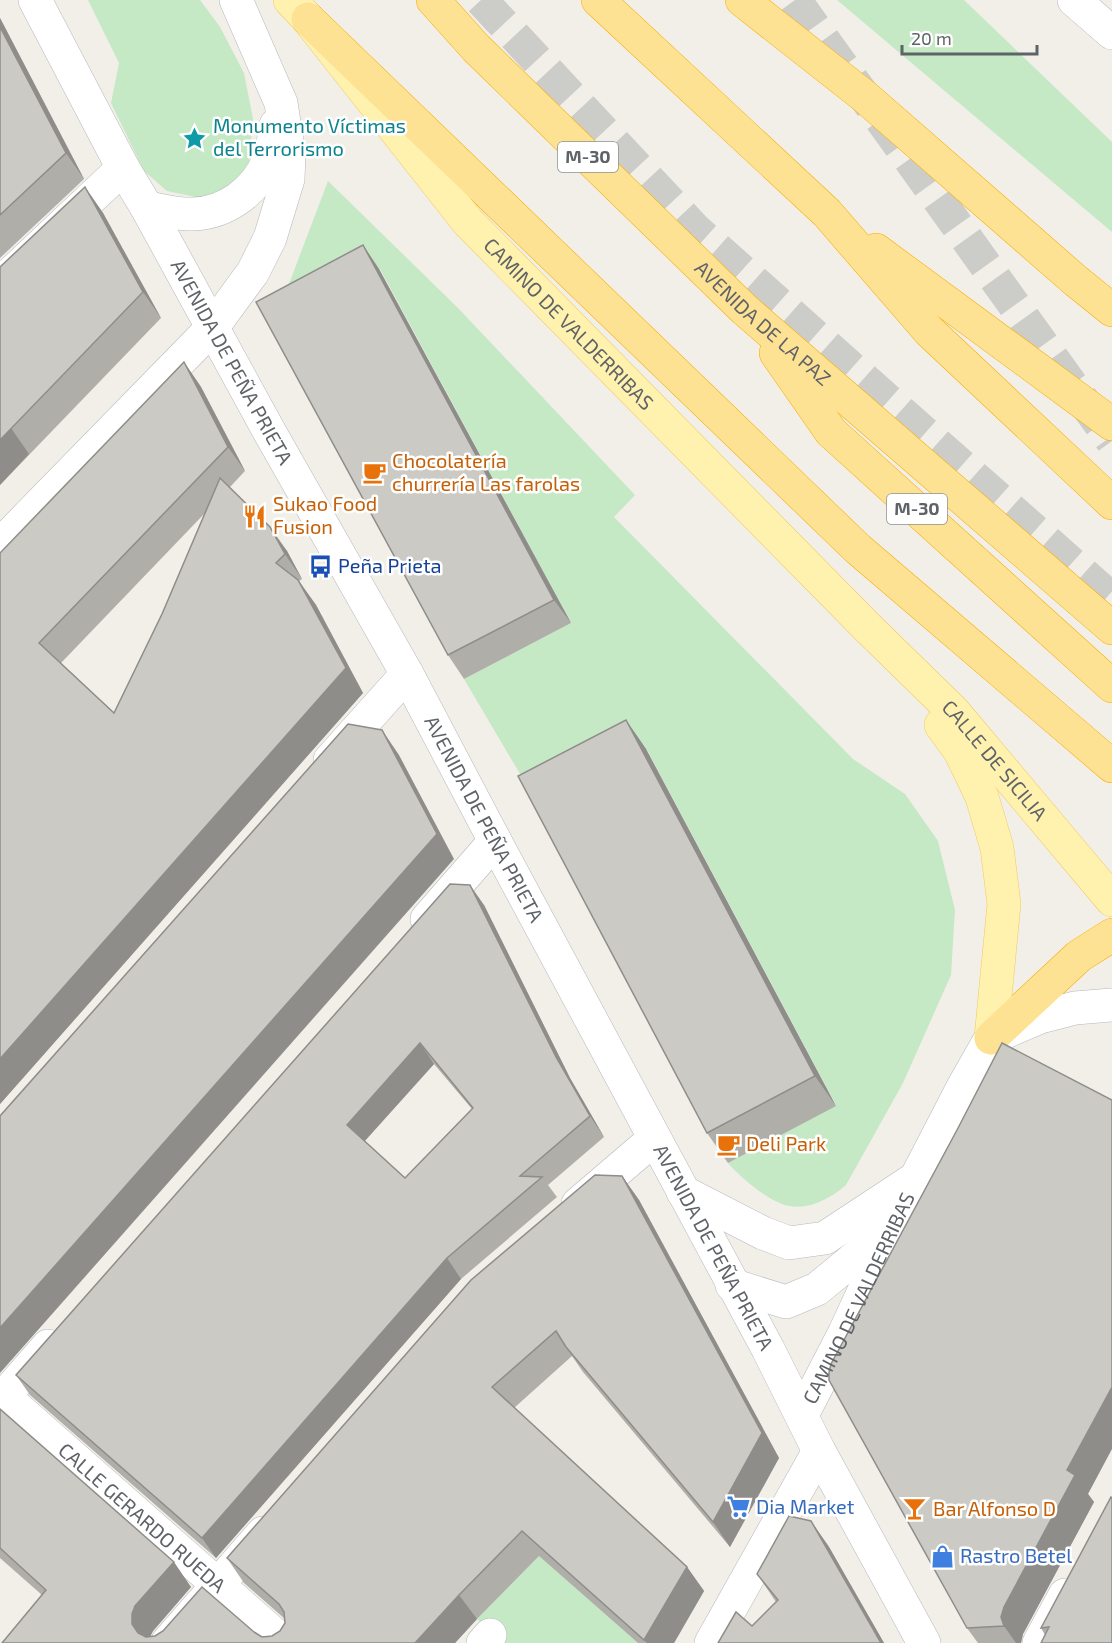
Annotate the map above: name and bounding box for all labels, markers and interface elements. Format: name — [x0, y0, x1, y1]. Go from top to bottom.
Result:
scale bar — [902, 18, 1037, 56]
text: 20 m — [911, 27, 952, 49]
place label: Monumento Víctimas del Terrorismo — [213, 113, 406, 160]
place icon: Monumento Víctimas del Terrorismo — [182, 125, 208, 151]
road number: M-30 — [558, 142, 618, 172]
street label: CAMINO DE VALDERRIBAS — [479, 232, 659, 414]
street label: AVENIDA DE PEÑA PRIETA — [166, 255, 299, 469]
street label: AVENIDA DE LA PAZ — [691, 255, 836, 390]
place label: Chocolatería churrería Las farolas — [392, 448, 580, 495]
cafe icon: Chocolatería churrería Las farolas — [361, 460, 387, 486]
place label: Sukao Food Fusion — [273, 491, 377, 538]
road number: M-30 — [887, 494, 947, 524]
restaurant icon: Sukao Food Fusion — [242, 503, 268, 529]
bus stop icon: Peña Prieta — [307, 553, 333, 579]
place label: Peña Prieta — [338, 553, 442, 577]
street label: CALLE DE SICILIA — [938, 694, 1053, 825]
street label: AVENIDA DE PEÑA PRIETA — [420, 711, 550, 926]
cafe icon: Deli Park — [715, 1131, 741, 1157]
place label: Deli Park — [746, 1131, 826, 1155]
street label: AVENIDA DE PEÑA PRIETA — [649, 1140, 780, 1354]
street label: CAMINO DE VALDERRIBAS — [797, 1188, 919, 1408]
street label: CALLE GERARDO RUEDA — [54, 1437, 231, 1597]
supermarket icon: Dia Market — [725, 1494, 751, 1520]
place label: Dia Market — [756, 1494, 855, 1518]
bar icon: Bar Alfonso D — [902, 1496, 928, 1522]
place label: Bar Alfonso D — [933, 1496, 1056, 1520]
shop icon: Rastro Betel — [929, 1543, 955, 1569]
place label: Rastro Betel — [960, 1543, 1072, 1567]

